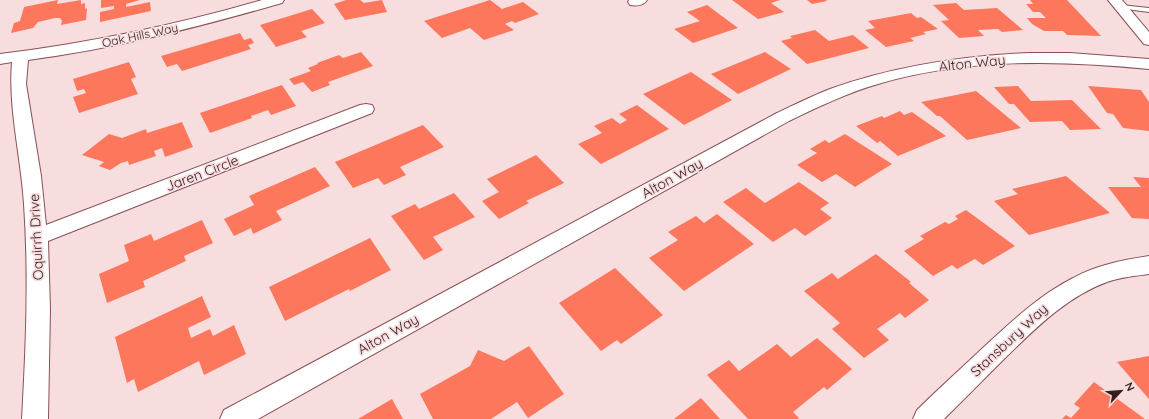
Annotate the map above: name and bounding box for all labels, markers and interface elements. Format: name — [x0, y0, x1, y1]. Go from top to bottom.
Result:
street label: Oak Hills Way — [101, 20, 179, 50]
street label: Alton Way — [938, 51, 1006, 75]
street label: Jaren Circle — [163, 151, 241, 195]
street label: Alton Way — [638, 154, 706, 202]
street label: Oquirrh Drive — [25, 193, 47, 281]
street label: Stansbury Way — [967, 300, 1051, 380]
street label: Alton Way — [354, 310, 422, 358]
north arrow — [1101, 371, 1141, 411]
text: N — [1122, 380, 1138, 393]

